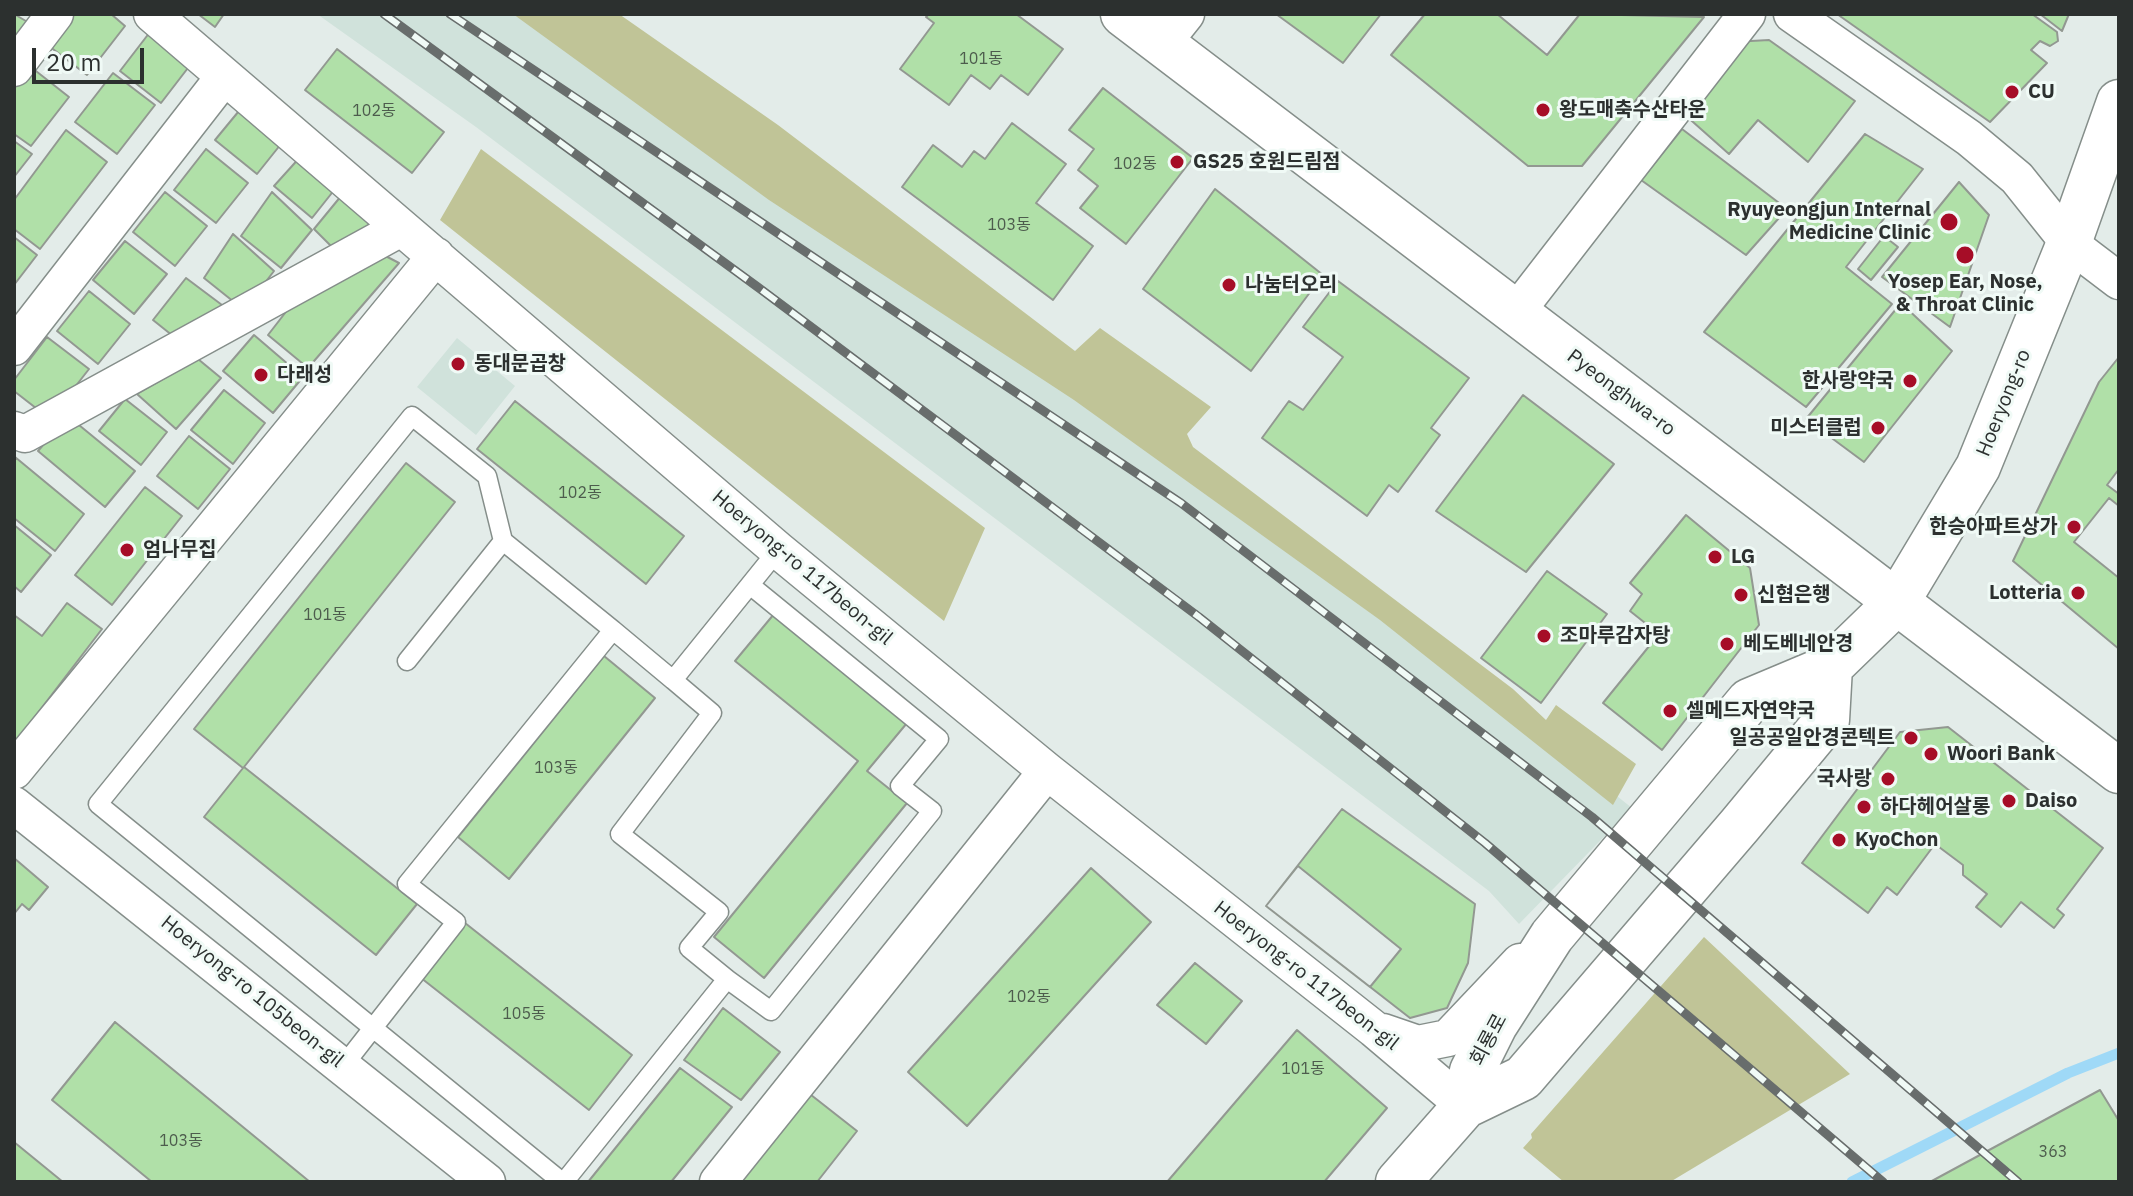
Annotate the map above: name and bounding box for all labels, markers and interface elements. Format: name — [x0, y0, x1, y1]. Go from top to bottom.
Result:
scale bar — [36, 32, 148, 82]
text: 20 m — [46, 46, 101, 78]
house number: 101동 — [959, 49, 1003, 69]
place label: CU — [2028, 80, 2055, 104]
marker: CU — [2003, 83, 2021, 101]
place label: 왕도매축수산타운 — [1559, 98, 1706, 122]
house number: 102동 — [352, 101, 396, 121]
marker: 왕도매축수산타운 — [1534, 101, 1552, 119]
place label: GS25 호원드림점 — [1193, 150, 1341, 174]
marker: GS25 호원드림점 — [1168, 153, 1186, 171]
house number: 102동 — [1113, 154, 1157, 174]
place label: Ryuyeongjun Internal Medicine Clinic — [1727, 198, 1931, 245]
marker: Ryuyeongjun Internal Medicine Clinic — [1938, 211, 1960, 233]
house number: 103동 — [987, 215, 1031, 235]
marker: Yosep Ear, Nose, & Throat Clinic — [1954, 244, 1976, 266]
place label: Yosep Ear, Nose, & Throat Clinic — [1887, 270, 2043, 317]
place label: 나눔터오리 — [1245, 273, 1337, 297]
marker: 나눔터오리 — [1220, 276, 1238, 294]
street label: Pyeonghwa-ro — [1562, 344, 1680, 442]
street label: Hoeryong-ro — [1972, 346, 2036, 460]
place label: 동대문곱창 — [474, 352, 566, 376]
marker: 동대문곱창 — [449, 355, 467, 373]
place label: 다래성 — [277, 363, 332, 387]
marker: 다래성 — [252, 366, 270, 384]
place label: 한사랑약국 — [1802, 369, 1894, 393]
marker: 한사랑약국 — [1901, 372, 1919, 390]
place label: 미스터클럽 — [1770, 416, 1862, 440]
marker: 미스터클럽 — [1869, 419, 1887, 437]
house number: 102동 — [558, 483, 602, 503]
street label: Hoeryong-ro 117beon-gil — [707, 485, 897, 651]
place label: 한승아파트상가 — [1929, 515, 2058, 539]
marker: 한승아파트상가 — [2065, 518, 2083, 536]
place label: 엄나무집 — [143, 538, 217, 562]
marker: 엄나무집 — [118, 541, 136, 559]
place label: LG — [1731, 545, 1755, 569]
marker: LG — [1706, 548, 1724, 566]
place label: Lotteria — [1989, 581, 2062, 605]
place label: 신협은행 — [1757, 583, 1831, 607]
marker: Lotteria — [2069, 584, 2087, 602]
marker: 신협은행 — [1732, 586, 1750, 604]
house number: 101동 — [303, 605, 347, 625]
place label: 조마루감자탕 — [1560, 624, 1670, 648]
marker: 조마루감자탕 — [1535, 627, 1553, 645]
place label: 베도베네안경 — [1743, 632, 1853, 656]
marker: 베도베네안경 — [1718, 635, 1736, 653]
place label: 셀메드자연약국 — [1686, 699, 1815, 723]
marker: 셀메드자연약국 — [1661, 702, 1679, 720]
place label: 일공공일안경콘텍트 — [1729, 726, 1895, 750]
marker: 일공공일안경콘텍트 — [1902, 729, 1920, 747]
place label: Woori Bank — [1947, 742, 2055, 766]
marker: Woori Bank — [1922, 745, 1940, 763]
house number: 103동 — [534, 758, 578, 778]
place label: 국사랑 — [1817, 767, 1872, 791]
marker: 국사랑 — [1879, 770, 1897, 788]
place label: Daiso — [2025, 789, 2077, 813]
marker: Daiso — [2000, 792, 2018, 810]
place label: 하다헤어살롱 — [1880, 795, 1990, 819]
marker: 하다헤어살롱 — [1855, 798, 1873, 816]
place label: KyoChon — [1855, 828, 1938, 852]
marker: KyoChon — [1830, 831, 1848, 849]
street label: Hoeryong-ro 117beon-gil — [1209, 896, 1403, 1056]
street label: Hoeryong-ro 105beon-gil — [156, 911, 348, 1073]
house number: 102동 — [1007, 987, 1051, 1007]
house number: 105동 — [502, 1004, 546, 1024]
street label: 회룡로 — [1465, 1010, 1513, 1070]
house number: 101동 — [1281, 1059, 1325, 1079]
house number: 103동 — [159, 1131, 203, 1151]
house number: 363 — [2039, 1142, 2067, 1162]

